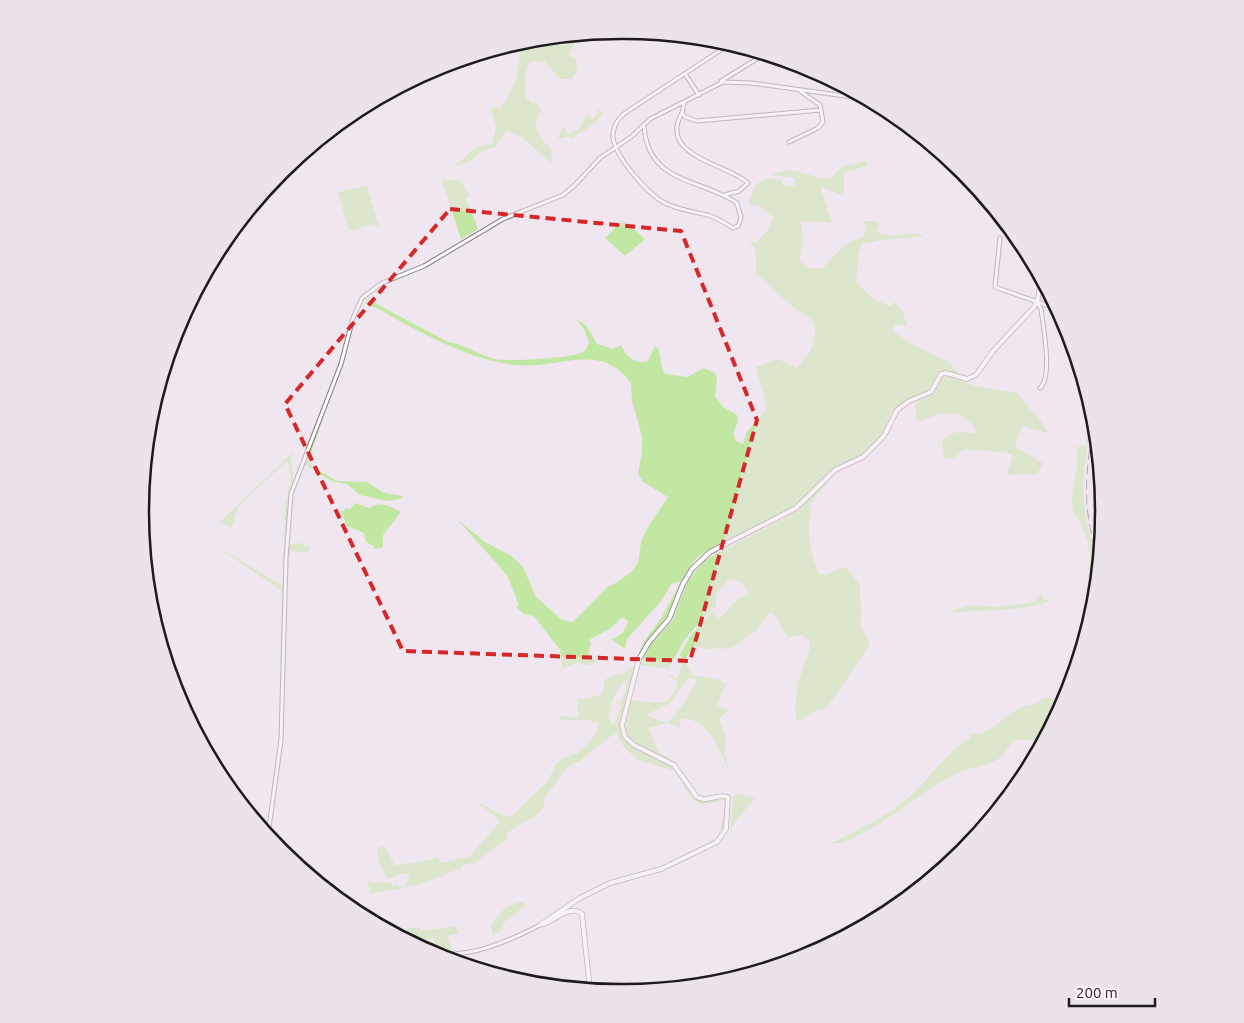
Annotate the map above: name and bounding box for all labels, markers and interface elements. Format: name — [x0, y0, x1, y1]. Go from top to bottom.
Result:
scale bar — [1069, 976, 1155, 1008]
text: 200 m — [1076, 984, 1118, 1001]

